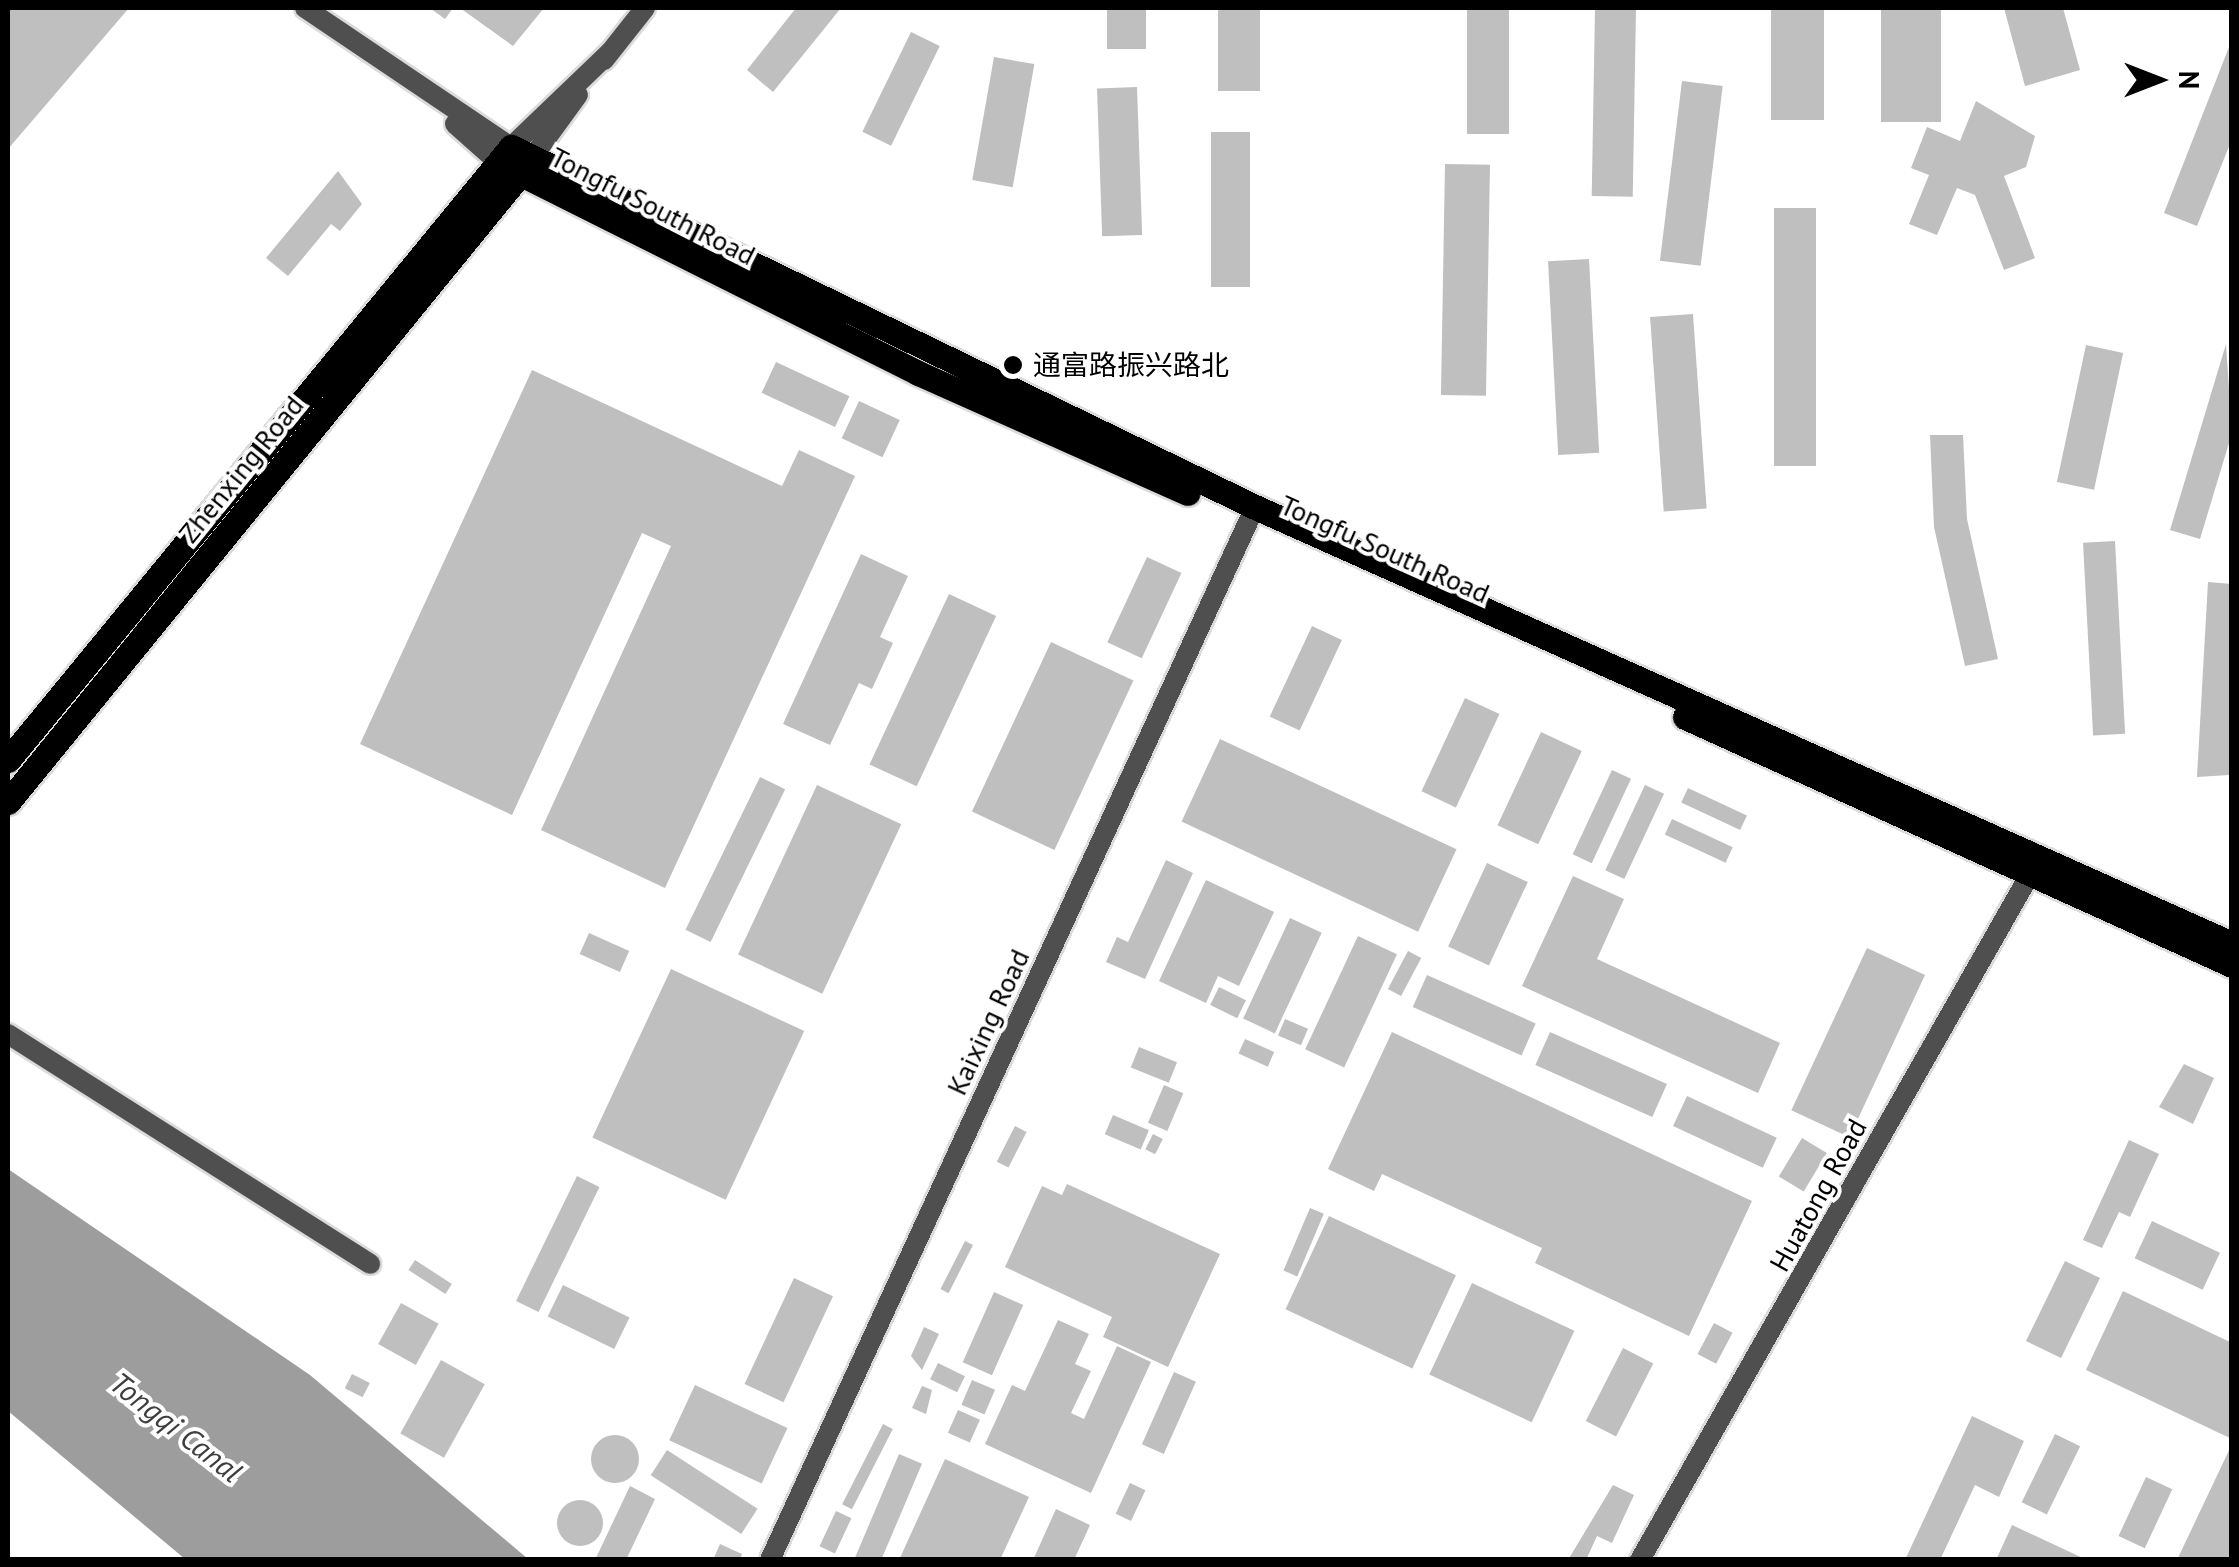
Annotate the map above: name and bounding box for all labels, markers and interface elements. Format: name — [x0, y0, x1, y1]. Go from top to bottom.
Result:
north arrow — [2109, 30, 2209, 130]
text: N — [2171, 71, 2208, 89]
street label: Tongfu South Road — [545, 140, 761, 272]
place label: 通富路振兴路北 — [1033, 348, 1229, 382]
marker: 通富路振兴路北 — [1002, 354, 1024, 376]
street label: Zhenxing Road — [172, 389, 310, 549]
street label: Tongfu South Road — [1275, 488, 1495, 610]
street label: Kaixing Road — [940, 944, 1036, 1100]
street label: Huatong Road — [1762, 1113, 1874, 1277]
water label: Tongqi Canal — [103, 1364, 249, 1490]

